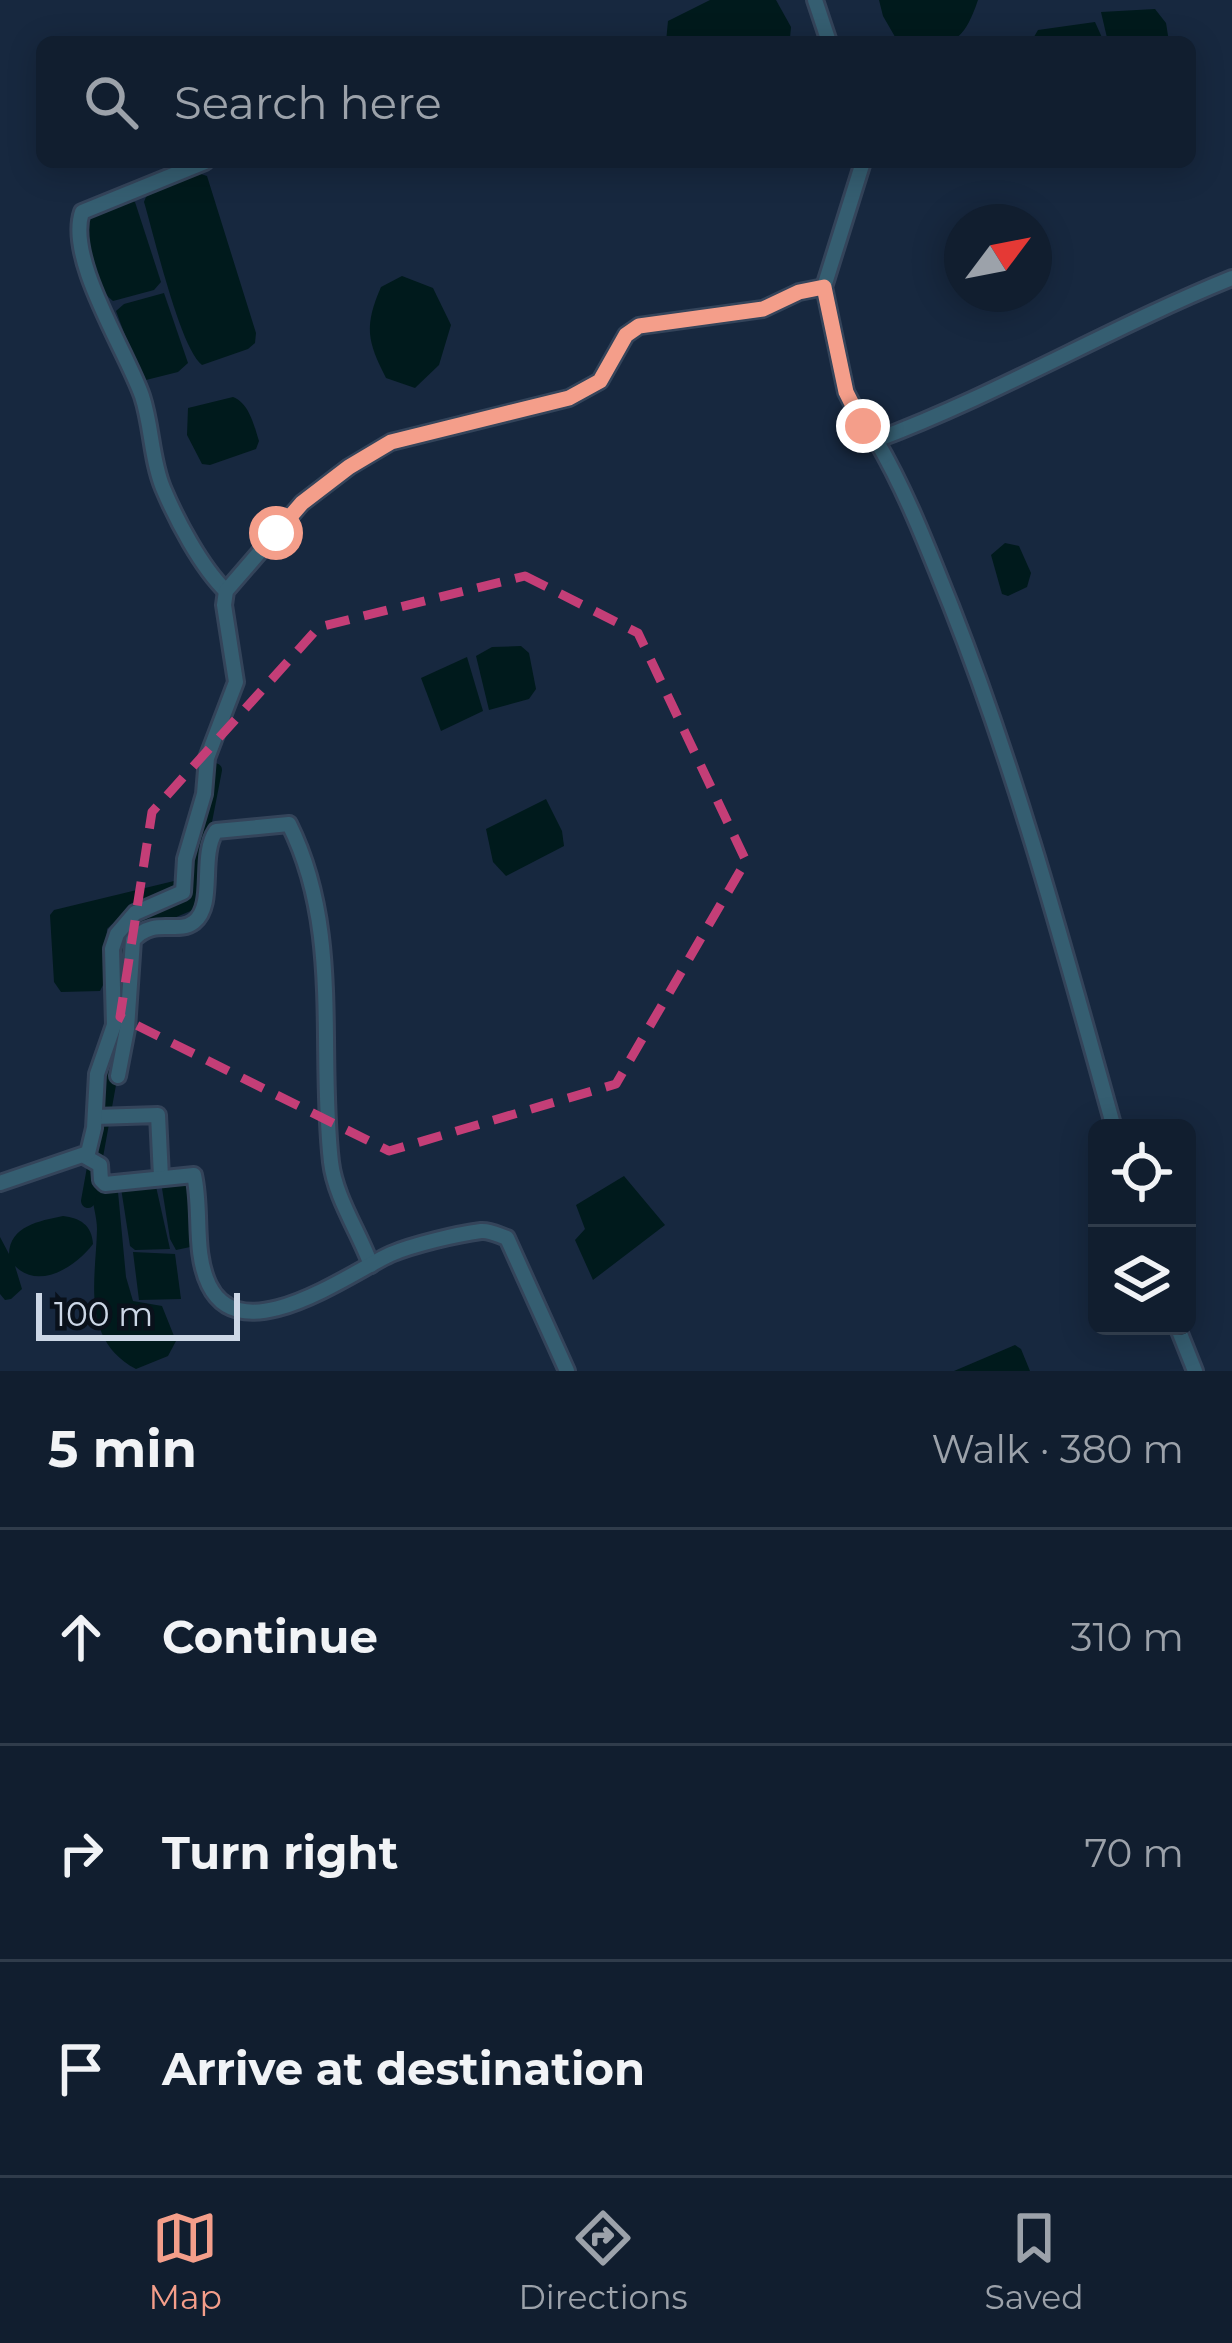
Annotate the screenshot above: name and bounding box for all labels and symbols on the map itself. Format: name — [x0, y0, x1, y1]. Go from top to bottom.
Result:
north arrow — [944, 204, 1052, 312]
route end — [836, 399, 890, 453]
route start — [249, 506, 303, 560]
scale bar — [36, 1287, 240, 1340]

